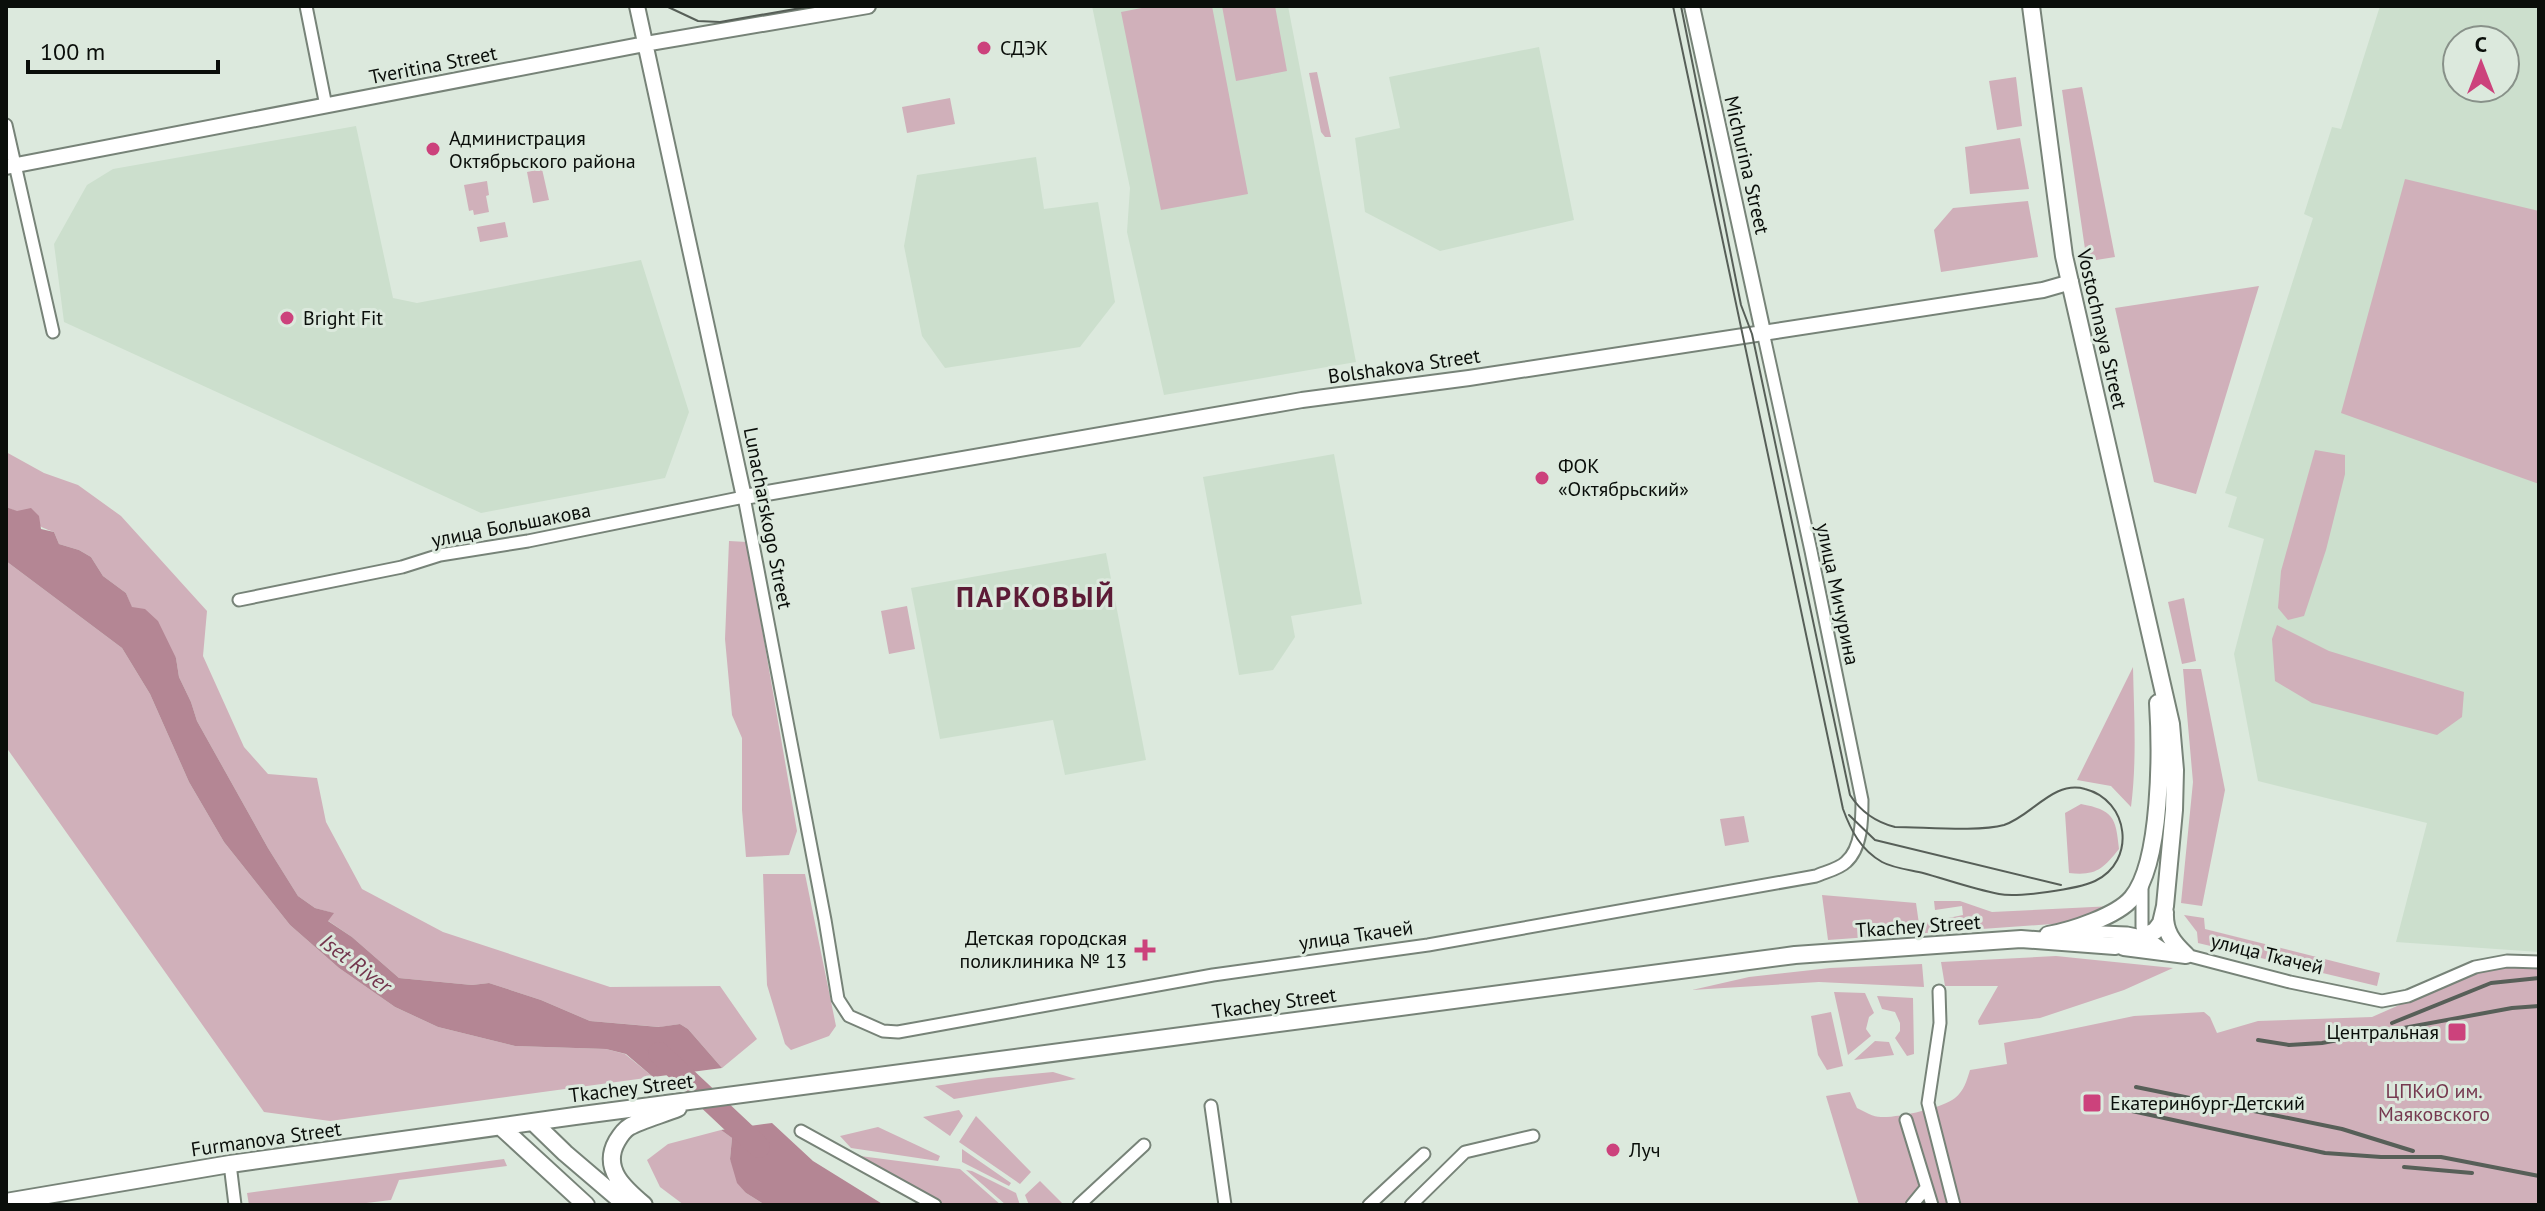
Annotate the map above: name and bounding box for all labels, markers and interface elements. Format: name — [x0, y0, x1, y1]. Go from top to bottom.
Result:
scale bar — [28, 24, 218, 74]
north arrow — [2441, 24, 2521, 104]
text: С — [2475, 30, 2487, 58]
place label: СДЭК — [1000, 35, 1048, 61]
text: 100 m — [40, 36, 105, 67]
marker: СДЭК — [975, 39, 993, 57]
street label: Tveritina Street — [367, 40, 499, 90]
street label: Michurina Street — [1718, 93, 1776, 237]
place label: Администрация Октябрьского района — [449, 125, 636, 174]
marker: Администрация Октябрьского района — [424, 140, 442, 158]
street label: Vostochnaya Street — [2071, 246, 2133, 412]
place label: Bright Fit — [303, 305, 383, 331]
marker: Bright Fit — [278, 309, 296, 327]
street label: Bolshakova Street — [1326, 342, 1482, 390]
street label: Lunacharskogo Street — [738, 425, 798, 611]
place label: ФОК «Октябрьский» — [1558, 453, 1689, 502]
marker: ФОК «Октябрьский» — [1533, 469, 1551, 487]
street label: улица Большакова — [429, 497, 593, 553]
street label: улица Мичурина — [1810, 521, 1866, 667]
district label: ПАРКОВЫЙ — [956, 578, 1116, 615]
street label: Tkachey Street — [1855, 909, 1982, 943]
street label: улица Ткачей — [1297, 914, 1415, 956]
place label: Детская городская поликлиника № 13 — [959, 925, 1127, 974]
water label: Iset River — [315, 927, 399, 1000]
street label: улица Ткачей — [2208, 927, 2326, 981]
marker: Детская городская поликлиника № 13 — [1134, 939, 1156, 961]
street label: Tkachey Street — [1210, 981, 1338, 1025]
place label: Центральная — [2327, 1019, 2439, 1045]
marker: Центральная — [2446, 1021, 2468, 1043]
street label: Tkachey Street — [567, 1067, 695, 1109]
park label: ЦПКиО им. Маяковского — [2378, 1078, 2490, 1127]
place label: Екатеринбург-Детский — [2110, 1090, 2305, 1116]
marker: Екатеринбург-Детский — [2081, 1092, 2103, 1114]
street label: Furmanova Street — [189, 1116, 343, 1162]
place label: Луч — [1628, 1137, 1661, 1163]
marker: Луч — [1604, 1141, 1622, 1159]

